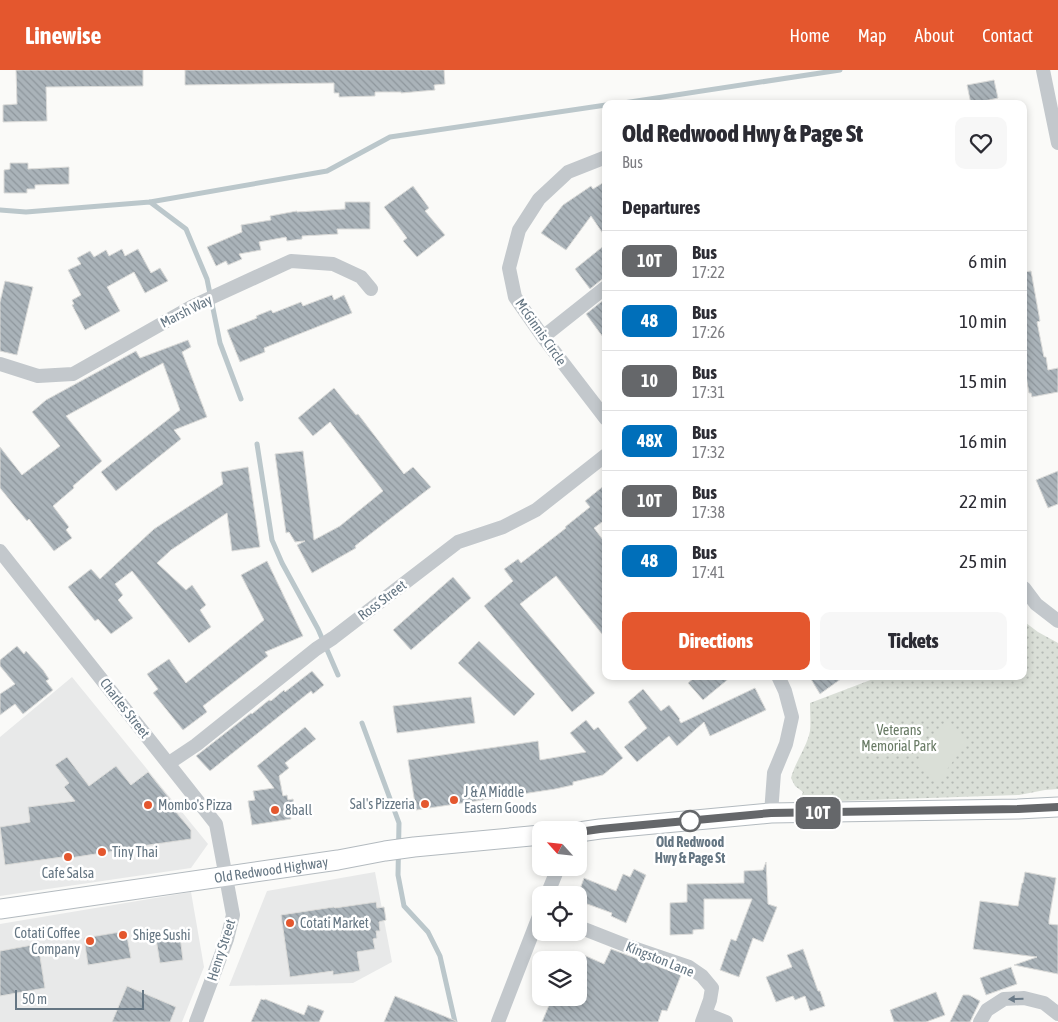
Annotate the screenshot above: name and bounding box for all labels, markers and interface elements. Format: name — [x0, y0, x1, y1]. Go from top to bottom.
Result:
text: Linewise — [25, 22, 101, 49]
text: Home — [790, 25, 830, 46]
text: Map — [858, 25, 887, 46]
text: About — [915, 25, 954, 46]
text: Contact — [982, 25, 1033, 46]
button: heart — [955, 117, 1007, 169]
text: Old Redwood Hwy & Page St — [622, 120, 863, 147]
text: Bus — [622, 153, 643, 171]
text: Departures — [622, 196, 700, 218]
text: Bus — [692, 241, 717, 263]
text: 10T — [637, 250, 662, 271]
text: 6 min — [968, 250, 1007, 272]
text: 17:22 — [692, 263, 725, 281]
street label: Marsh Way — [158, 291, 215, 331]
street label: McGinnis Circle — [512, 296, 570, 368]
text: Bus — [692, 301, 717, 323]
text: 48 — [641, 310, 658, 331]
text: 10 min — [959, 310, 1007, 332]
text: 17:26 — [692, 323, 725, 341]
text: Bus — [692, 361, 717, 383]
text: 10 — [641, 370, 658, 391]
text: 15 min — [959, 370, 1007, 392]
text: 17:31 — [692, 383, 725, 401]
text: Bus — [692, 421, 717, 443]
text: 48X — [637, 430, 662, 451]
text: 16 min — [959, 430, 1007, 452]
text: 17:32 — [692, 443, 725, 461]
text: Bus — [692, 481, 717, 503]
text: 10T — [637, 490, 662, 511]
text: 22 min — [959, 490, 1007, 512]
text: 17:38 — [692, 503, 725, 521]
text: Bus — [692, 541, 717, 563]
text: 48 — [641, 550, 658, 571]
text: 25 min — [959, 550, 1007, 572]
text: 17:41 — [692, 563, 725, 581]
street label: Ross Street — [355, 577, 409, 623]
button: Directions — [622, 612, 810, 670]
button: Tickets — [820, 612, 1007, 670]
street label: Charles Street — [97, 675, 153, 741]
park label: Veterans Memorial Park — [861, 722, 937, 754]
place label: J & A Middle Eastern Goods — [464, 784, 537, 816]
marker: J & A Middle Eastern Goods — [448, 794, 460, 806]
place label: Sal's Pizzeria — [350, 796, 415, 812]
place label: Mombo's Pizza — [158, 797, 232, 813]
line badge: 10T — [789, 797, 847, 829]
marker: Sal's Pizzeria — [419, 798, 431, 810]
marker: Mombo's Pizza — [142, 799, 154, 811]
place label: 8ball — [285, 802, 312, 818]
text: 10T — [806, 802, 830, 823]
marker: 8ball — [269, 804, 281, 816]
marker: Old Redwood Hwy & Page St — [679, 810, 701, 832]
north arrow — [532, 821, 588, 876]
map controls — [532, 821, 587, 1006]
place label: Old Redwood Hwy & Page St — [655, 834, 725, 866]
place label: Tiny Thai — [112, 844, 158, 860]
marker: Tiny Thai — [96, 846, 108, 858]
marker: Cafe Salsa — [62, 851, 74, 863]
street label: Old Redwood Highway — [213, 853, 329, 886]
place label: Cafe Salsa — [42, 865, 94, 881]
button: locate — [532, 886, 587, 941]
place label: Cotati Market — [300, 915, 369, 931]
street label: Henry Street — [204, 917, 238, 983]
marker: Cotati Market — [284, 917, 296, 929]
place label: Cotati Coffee Company — [14, 925, 80, 957]
place label: Shige Sushi — [133, 927, 191, 943]
marker: Shige Sushi — [117, 929, 129, 941]
marker: Cotati Coffee Company — [84, 935, 96, 947]
street label: Kingston Lane — [624, 938, 696, 980]
button: layers — [532, 951, 587, 1006]
scale bar — [15, 987, 144, 1010]
text: 50 m — [22, 991, 47, 1007]
one-way arrow — [1008, 995, 1024, 1003]

